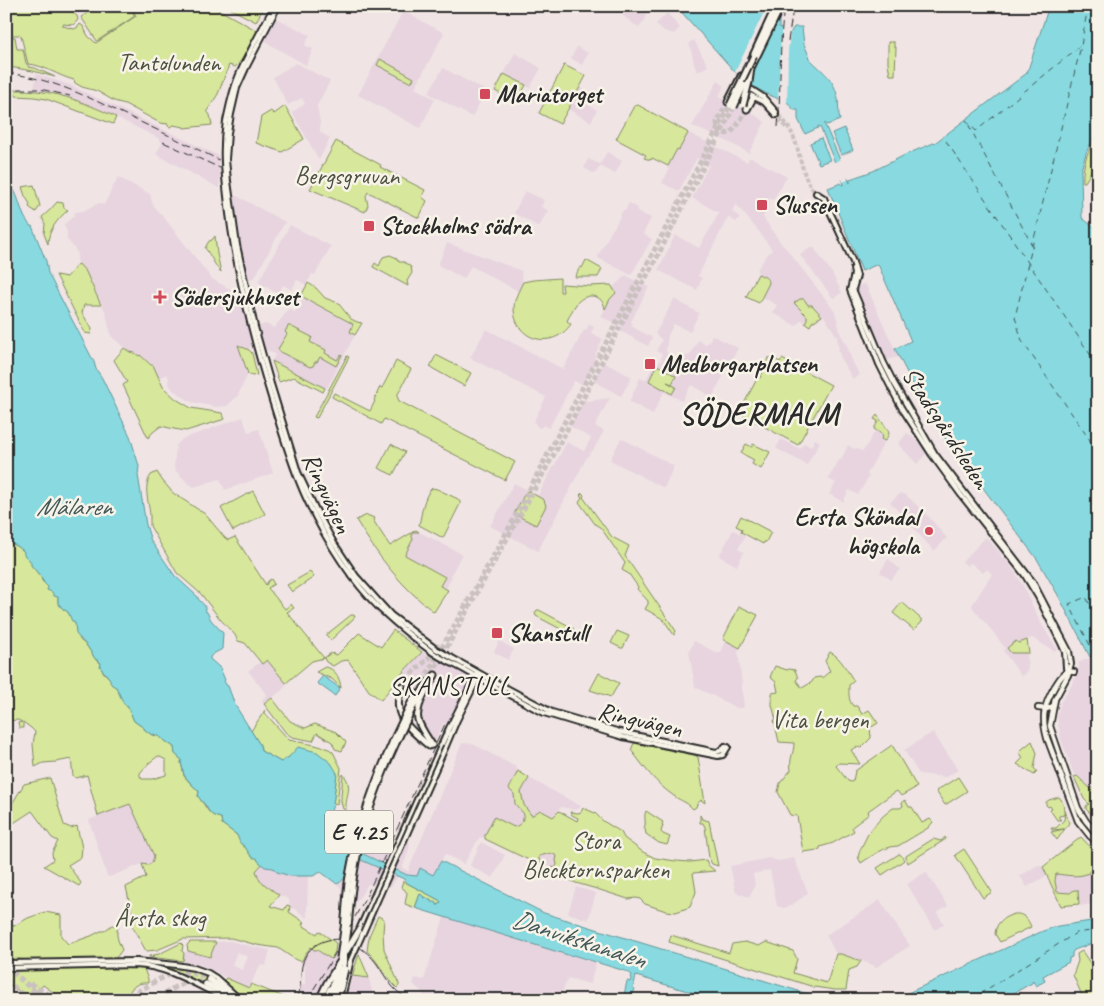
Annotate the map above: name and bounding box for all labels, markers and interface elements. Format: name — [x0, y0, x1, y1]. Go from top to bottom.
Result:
park label: Tantolunden — [118, 47, 222, 79]
place label: Mariatorget — [496, 78, 605, 110]
marker: Mariatorget — [478, 87, 492, 101]
park label: Bergsgruvan — [295, 160, 400, 192]
place label: Slussen — [773, 189, 838, 221]
marker: Slussen — [755, 198, 769, 212]
place label: Stockholms södra — [380, 210, 533, 242]
marker: Stockholms södra — [362, 219, 376, 233]
place label: Södersjukhuset — [171, 281, 301, 313]
marker: Södersjukhuset — [153, 290, 167, 304]
place label: Medborgarplatsen — [661, 348, 819, 380]
marker: Medborgarplatsen — [643, 357, 657, 371]
street label: Stadsgårdsleden — [895, 361, 998, 496]
district label: SÖDERMALM — [679, 395, 842, 433]
street label: Ringvägen — [294, 447, 360, 539]
water label: Mälaren — [36, 490, 114, 523]
place label: Ersta Sköndal högskola — [794, 501, 924, 562]
marker: Ersta Sköndal högskola — [923, 525, 935, 537]
place label: Skanstull — [508, 617, 592, 649]
marker: Skanstull — [490, 626, 504, 640]
district label: SKANSTULL — [389, 669, 511, 702]
street label: Ringvägen — [595, 695, 686, 745]
park label: Vita bergen — [771, 704, 870, 736]
road number: E 4.25 — [325, 810, 393, 854]
park label: Stora Blecktornsparken — [523, 825, 670, 886]
park label: Årsta skog — [115, 902, 207, 934]
water label: Danvikskanalen — [508, 902, 652, 977]

